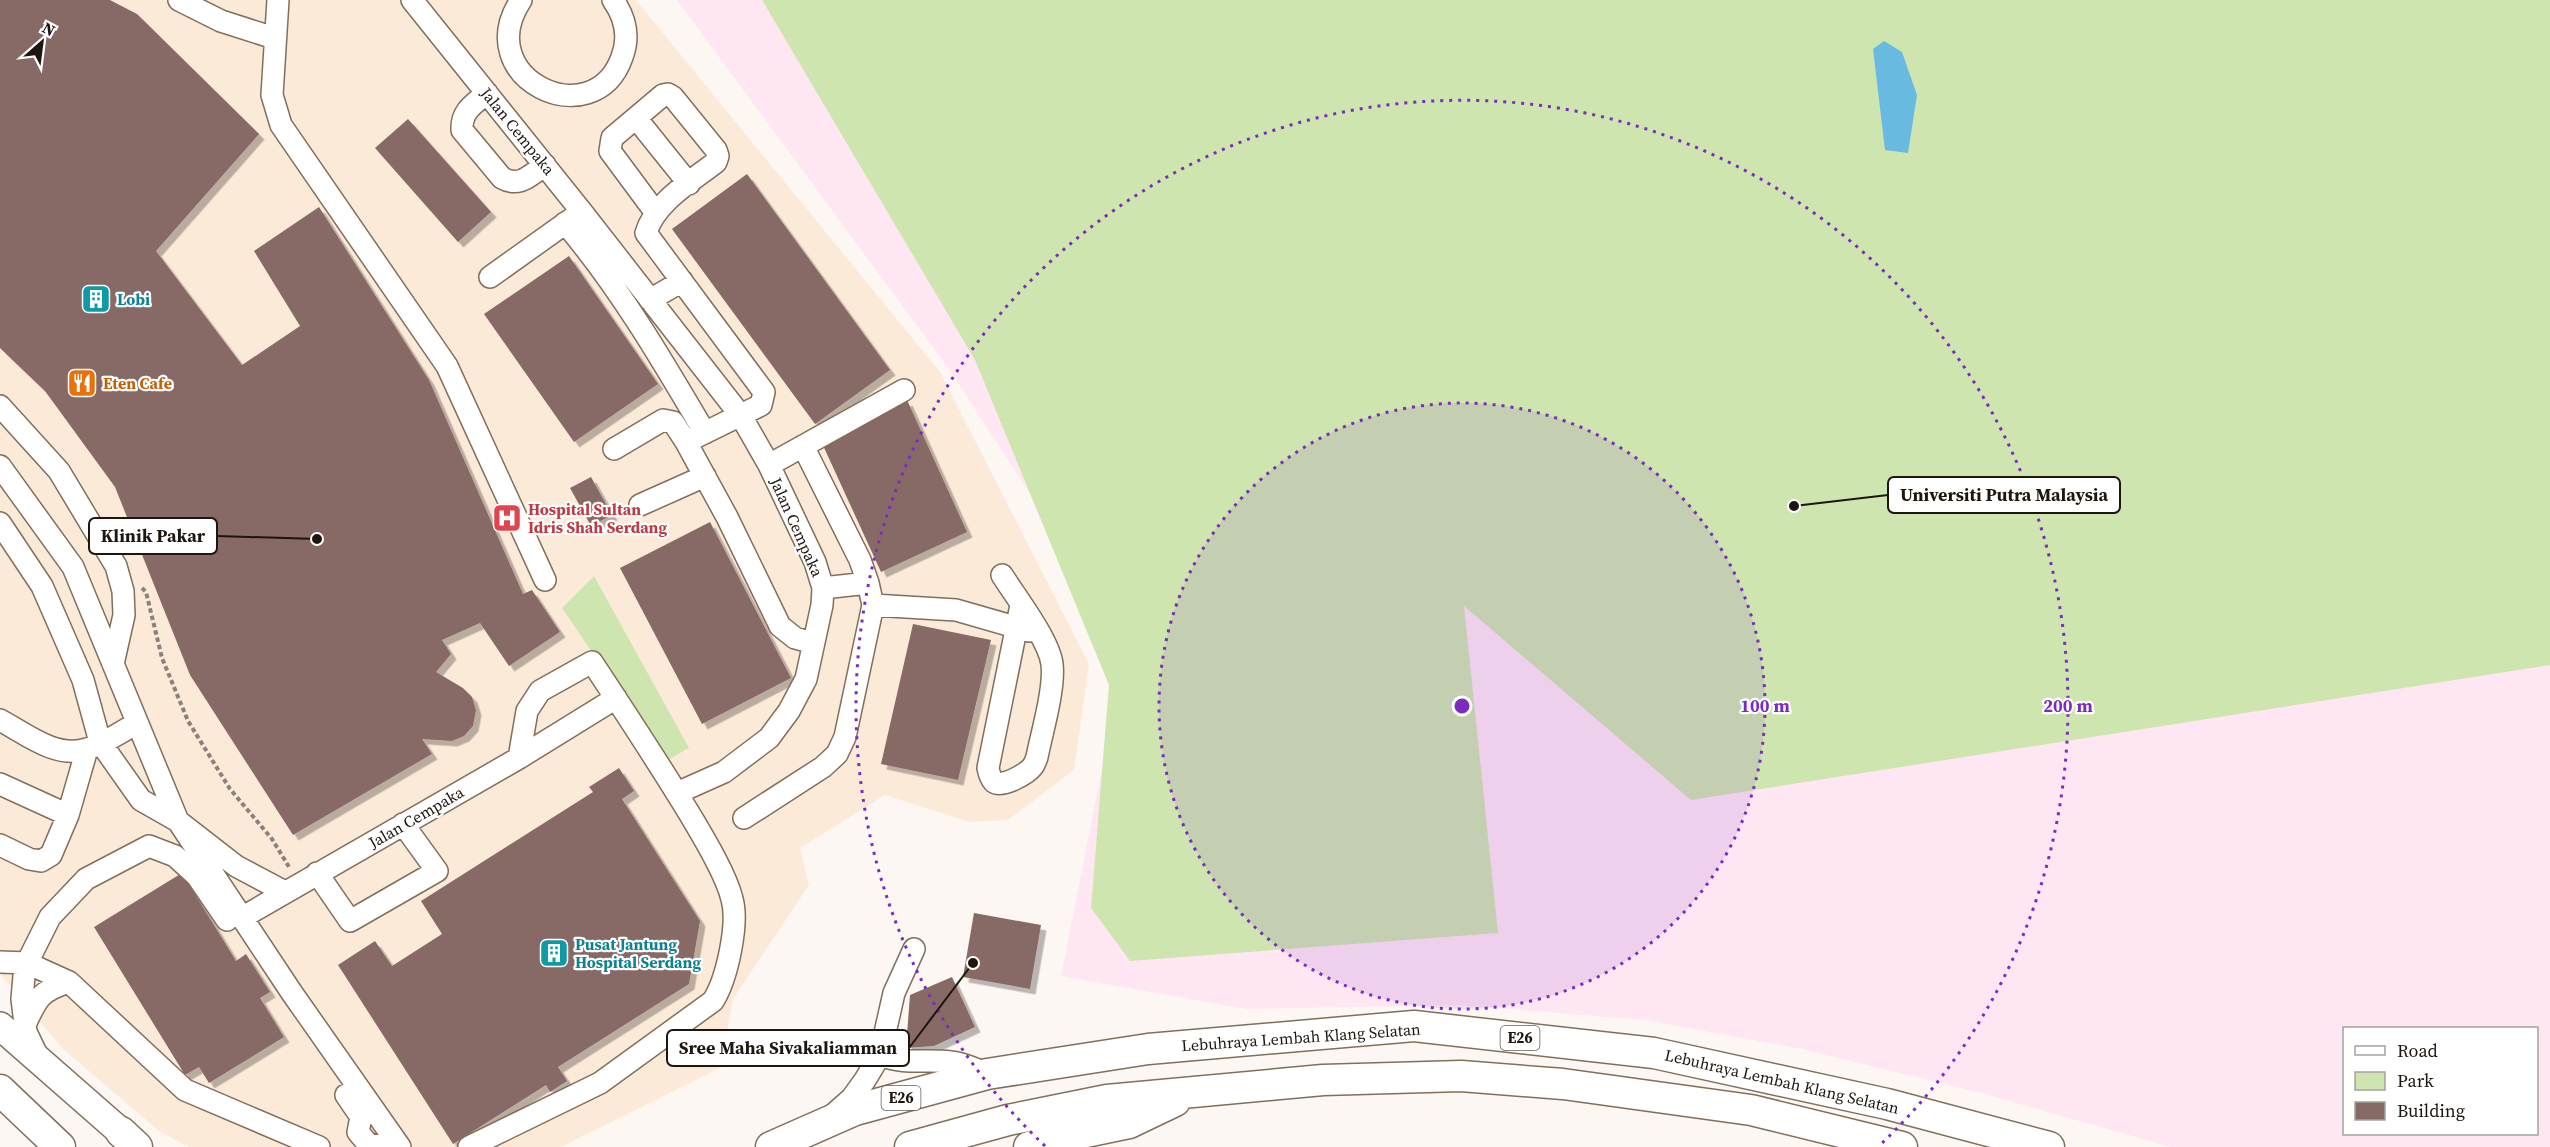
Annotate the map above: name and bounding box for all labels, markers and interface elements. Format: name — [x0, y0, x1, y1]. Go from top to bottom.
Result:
north arrow — [12, 12, 72, 72]
text: N — [39, 16, 60, 41]
street label: Jalan Cempaka — [475, 82, 561, 180]
building icon: Lobi — [80, 283, 112, 315]
place label: Lobi — [117, 288, 150, 310]
restaurant icon: Eten Cafe — [66, 367, 98, 399]
place label: Eten Cafe — [103, 372, 172, 394]
street label: Jalan Cempaka — [765, 473, 829, 581]
callout: Universiti Putra Malaysia — [1888, 477, 2120, 513]
text: Universiti Putra Malaysia — [1900, 482, 2109, 507]
place label: Hospital Sultan Idris Shah Serdang — [528, 498, 667, 538]
hospital icon: Hospital Sultan Idris Shah Serdang — [491, 502, 523, 534]
callout: Klinik Pakar — [89, 518, 217, 554]
text: Klinik Pakar — [101, 523, 206, 548]
text: 100 m — [1740, 693, 1790, 718]
text: 200 m — [2043, 693, 2093, 718]
centre of rings — [1452, 696, 1472, 716]
street label: Jalan Cempaka — [363, 780, 468, 854]
place label: Pusat Jantung Hospital Serdang — [575, 933, 701, 973]
building icon: Pusat Jantung Hospital Serdang — [538, 937, 570, 969]
street label: Lebuhraya Lembah Klang Selatan — [1181, 1018, 1422, 1056]
road number: E26 — [1500, 1026, 1540, 1050]
legend — [2343, 1027, 2538, 1135]
callout: Sree Maha Sivakaliamman — [667, 1030, 909, 1066]
text: Sree Maha Sivakaliamman — [679, 1035, 897, 1060]
text: Road — [2397, 1038, 2438, 1063]
street label: Lebuhraya Lembah Klang Selatan — [1663, 1043, 1902, 1119]
text: Park — [2397, 1068, 2434, 1093]
road number: E26 — [882, 1086, 920, 1110]
text: Building — [2397, 1098, 2465, 1123]

